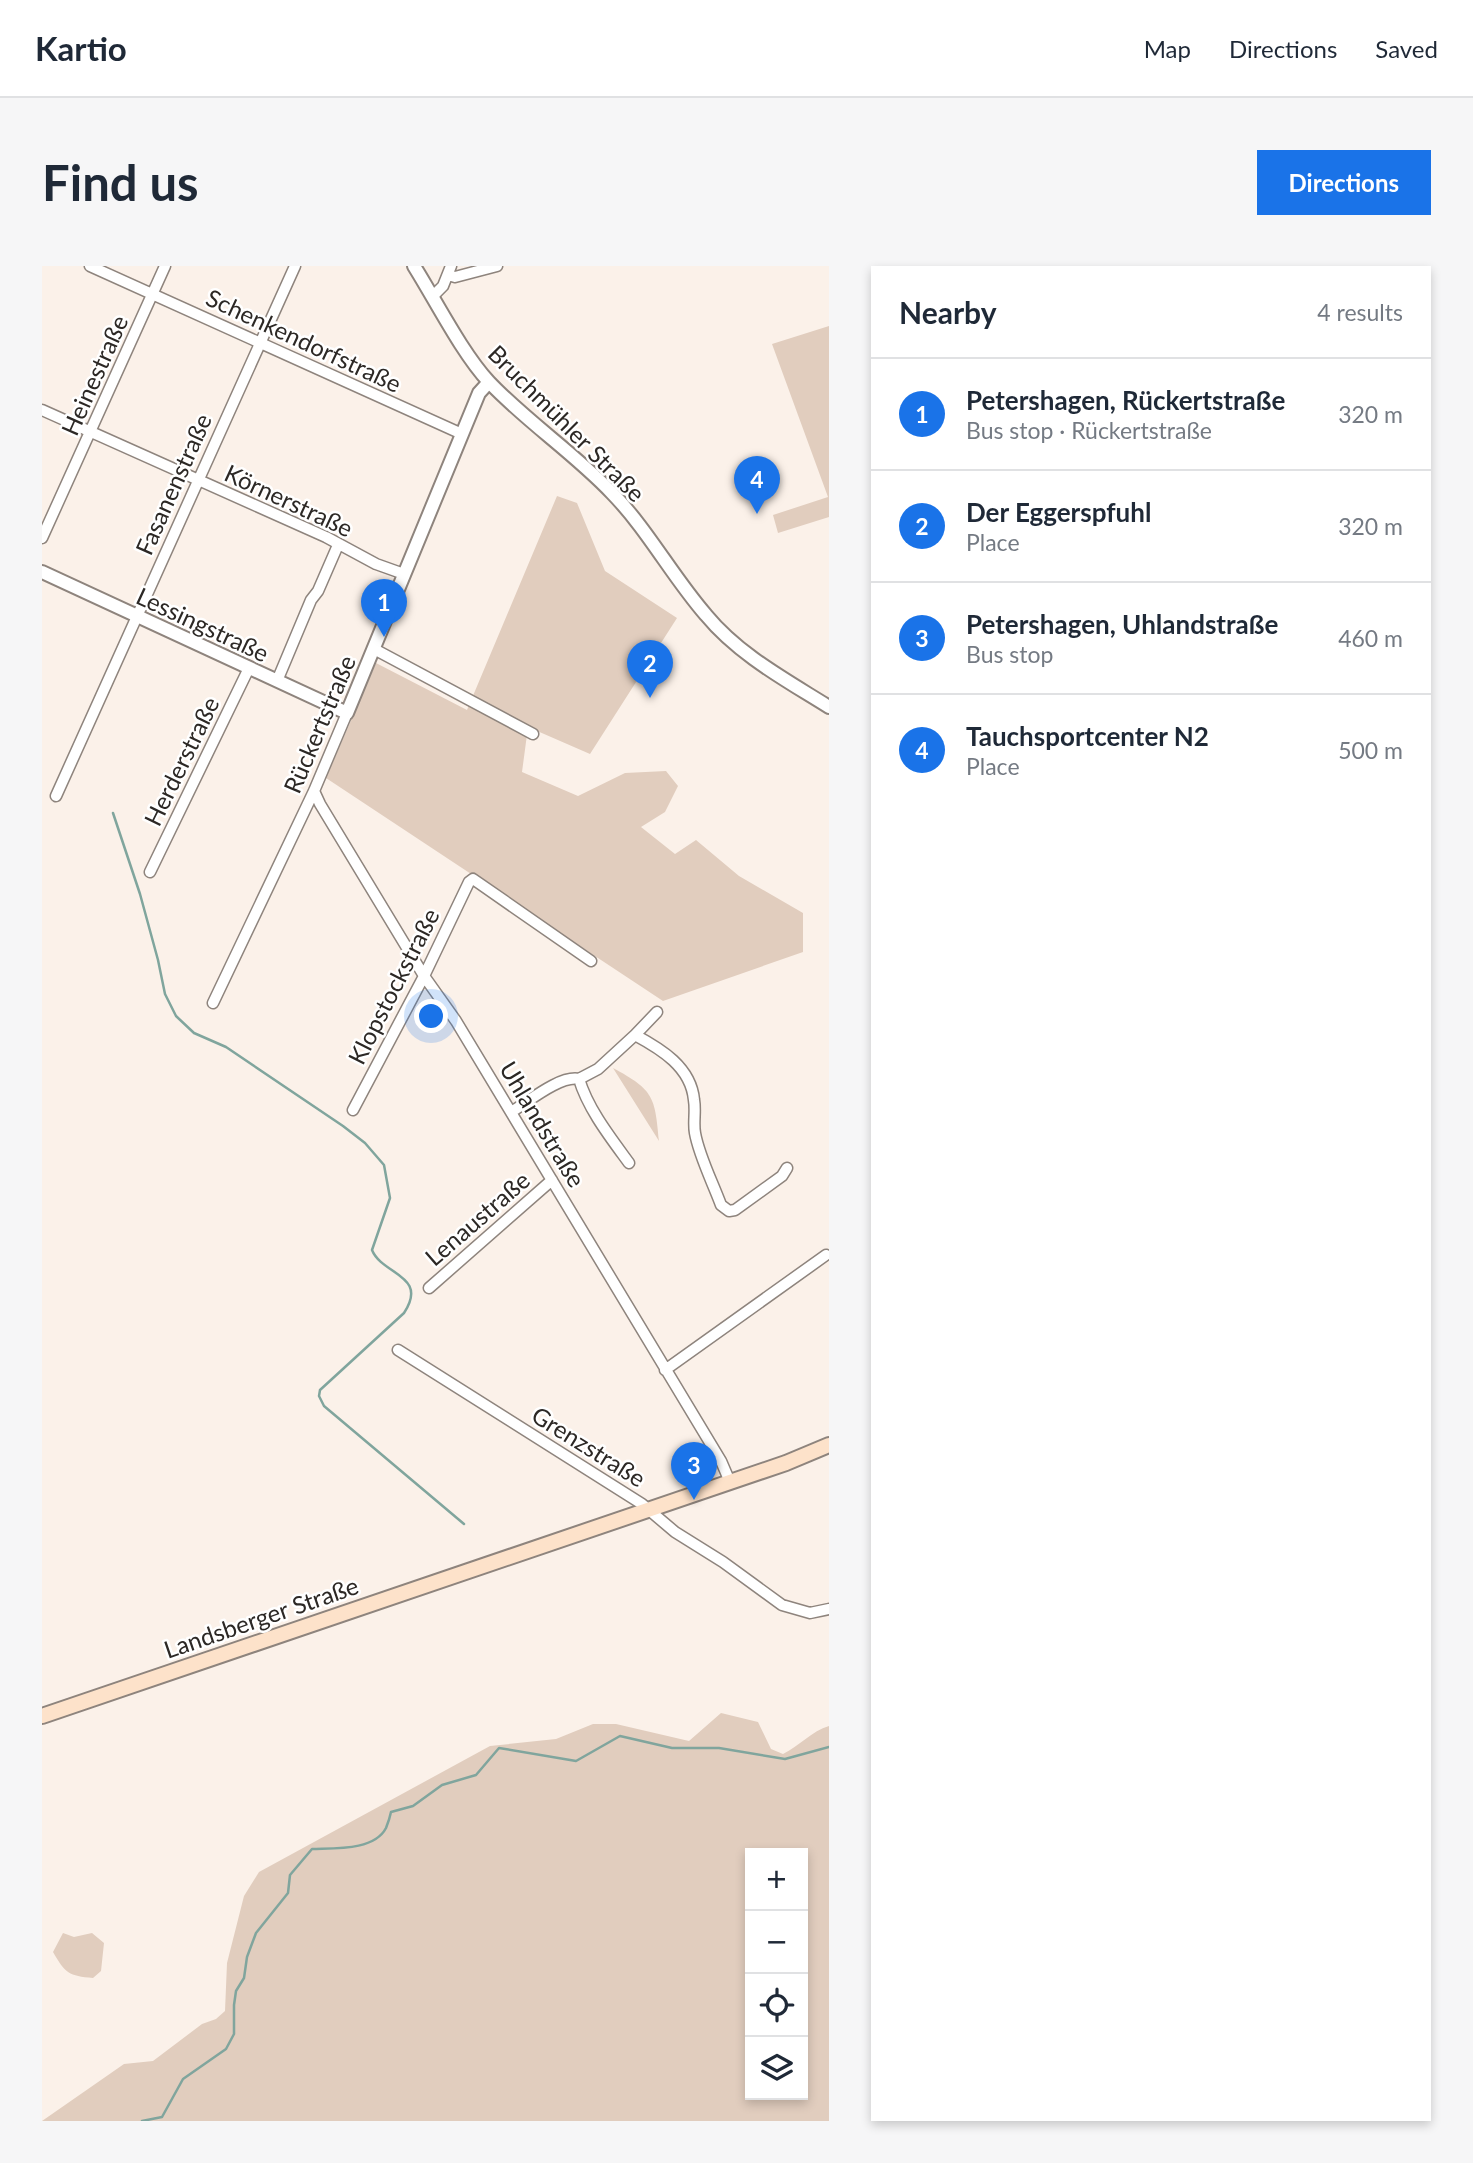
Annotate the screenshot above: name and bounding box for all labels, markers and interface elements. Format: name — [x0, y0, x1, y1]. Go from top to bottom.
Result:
text: Kartio — [35, 28, 127, 68]
text: Map — [1144, 34, 1191, 63]
text: Directions — [1229, 34, 1337, 63]
text: Saved — [1375, 34, 1438, 63]
button: Directions — [1257, 150, 1431, 215]
text: Find us — [42, 153, 199, 211]
street label: Schenkendorfstraße — [202, 282, 406, 398]
text: Nearby — [899, 294, 997, 330]
text: 4 results — [1317, 298, 1403, 326]
street label: Heinestraße — [55, 310, 133, 440]
street label: Bruchmühler Straße — [483, 339, 651, 507]
text: Petershagen, Rückertstraße — [966, 384, 1285, 416]
text: 1 — [915, 400, 929, 428]
text: 320 m — [1338, 400, 1403, 428]
street label: Fasanenstraße — [129, 409, 217, 559]
text: Bus stop · Rückertstraße — [966, 416, 1212, 444]
pin: 4 — [734, 456, 780, 514]
street label: Körnerstraße — [220, 458, 358, 542]
text: Der Eggerspfuhl — [966, 496, 1151, 528]
text: 2 — [915, 512, 929, 540]
text: 320 m — [1338, 512, 1403, 540]
text: Place — [966, 528, 1020, 556]
pin: 1 — [361, 579, 407, 637]
street label: Lessingstraße — [132, 581, 274, 667]
text: Petershagen, Uhlandstraße — [966, 608, 1278, 640]
text: 3 — [915, 624, 929, 652]
text: 460 m — [1338, 624, 1403, 652]
pin: 2 — [627, 640, 673, 698]
text: Bus stop — [966, 640, 1053, 668]
street label: Rückertstraße — [277, 651, 361, 797]
street label: Herderstraße — [137, 692, 225, 830]
text: Tauchsportcenter N2 — [966, 720, 1209, 752]
text: 4 — [915, 736, 929, 764]
text: 500 m — [1338, 736, 1403, 764]
text: Place — [966, 752, 1020, 780]
street label: Klopstockstraße — [341, 903, 445, 1069]
your location — [414, 999, 448, 1033]
street label: Uhlandstraße — [494, 1056, 592, 1192]
street label: Lenaustraße — [419, 1165, 535, 1271]
street label: Grenzstraße — [527, 1400, 651, 1492]
pin: 3 — [671, 1442, 717, 1500]
street label: Landsberger Straße — [160, 1570, 362, 1664]
map controls — [745, 1848, 808, 2100]
button: + — [745, 1848, 808, 1911]
button: − — [745, 1911, 808, 1974]
button: locate — [745, 1974, 808, 2037]
button: layers — [745, 2037, 808, 2100]

